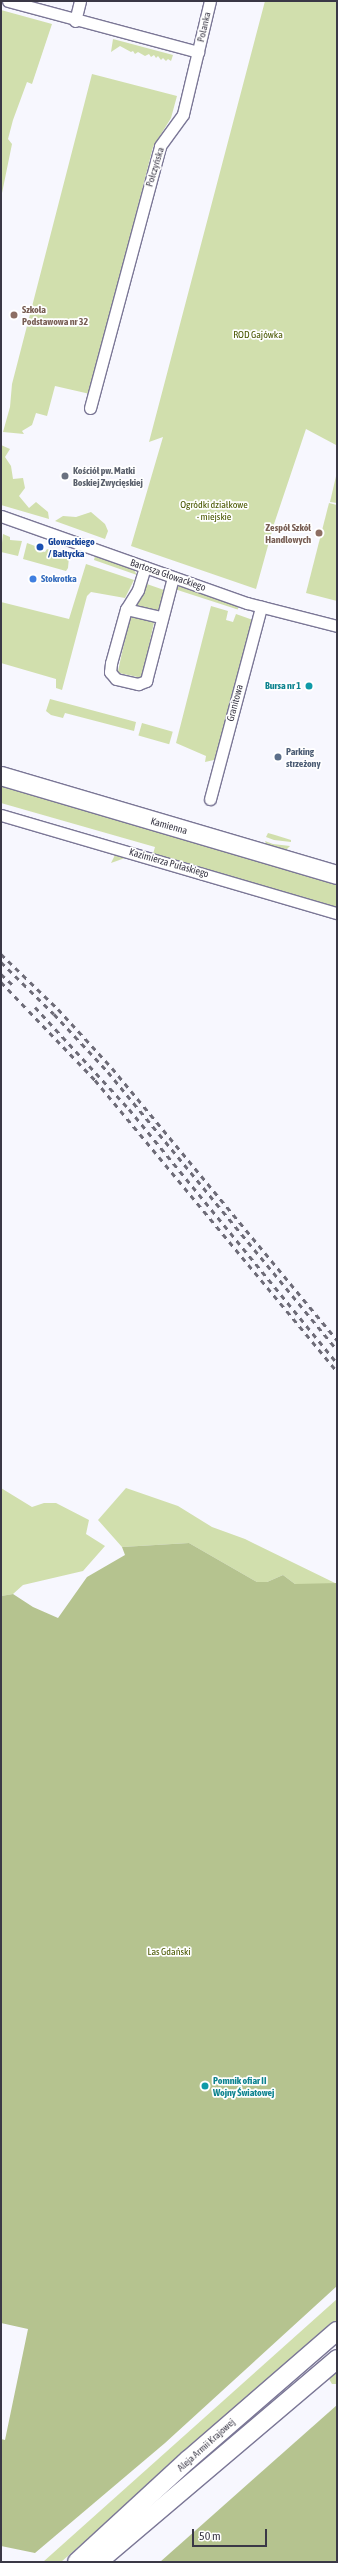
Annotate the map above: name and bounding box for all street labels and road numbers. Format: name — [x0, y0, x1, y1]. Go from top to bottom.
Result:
street label: Polanka — [195, 11, 213, 43]
street label: Połczyńska — [143, 146, 167, 188]
street label: Bartosza Głowackiego — [129, 556, 207, 594]
street label: Granitowa — [224, 683, 246, 723]
street label: Kamienna — [149, 815, 189, 837]
street label: Kazimierza Pułaskiego — [128, 846, 210, 880]
street label: Aleja Armii Krajowej — [175, 2416, 237, 2474]

